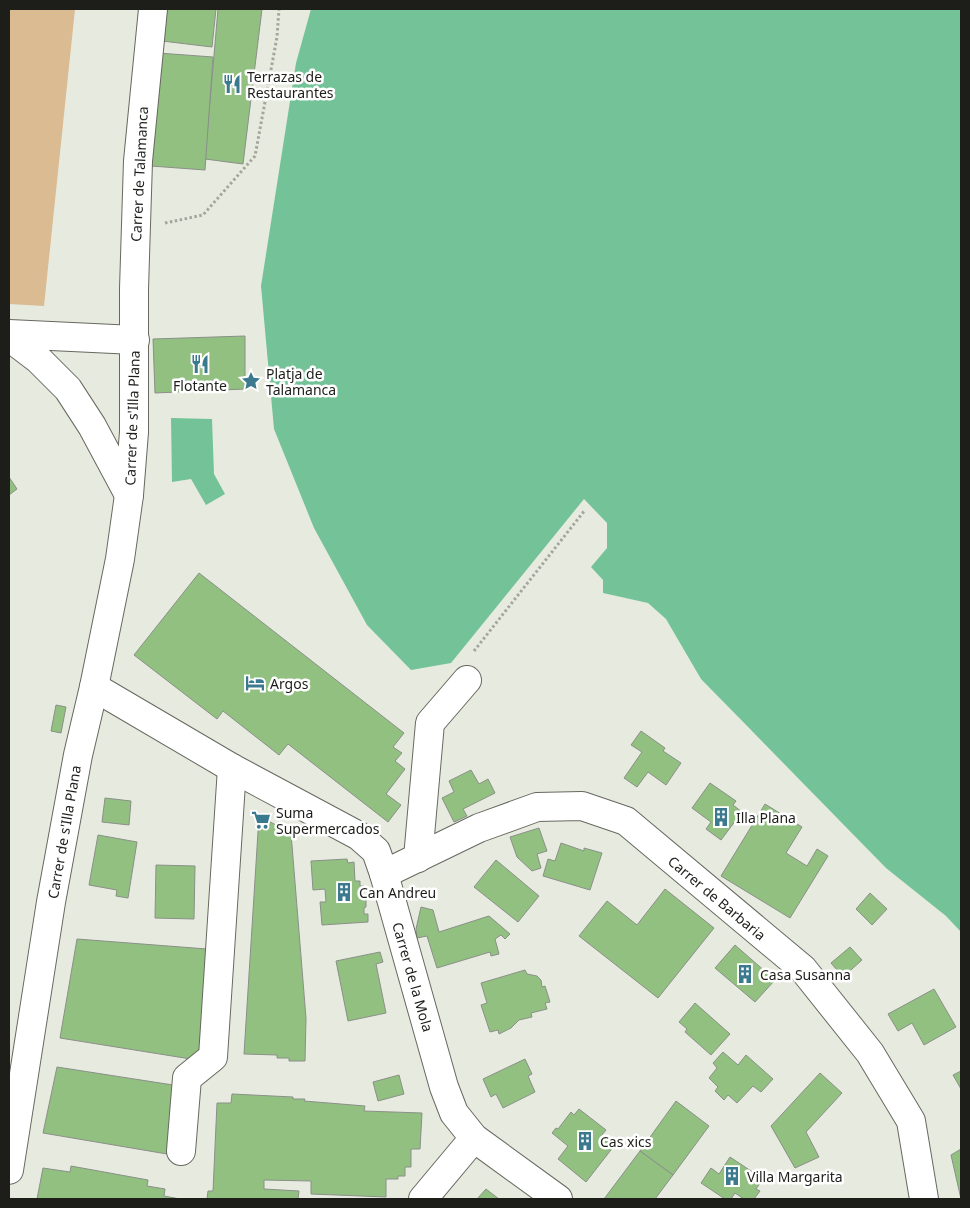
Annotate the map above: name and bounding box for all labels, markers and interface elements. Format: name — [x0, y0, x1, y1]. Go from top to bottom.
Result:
place label: Terrazas de Restaurantes — [247, 67, 334, 102]
restaurant icon: Terrazas de Restaurantes — [221, 73, 243, 95]
street label: Carrer de Talamanca — [126, 106, 152, 242]
street label: Carrer de s'Illa Plana — [120, 350, 144, 486]
restaurant icon: Flotante — [189, 353, 211, 375]
place label: Platja de Talamanca — [266, 364, 336, 399]
place icon: Platja de Talamanca — [240, 370, 262, 392]
place label: Flotante — [173, 376, 227, 395]
hotel icon: Argos — [244, 672, 266, 694]
place label: Argos — [270, 674, 309, 693]
street label: Carrer de s'Illa Plana — [43, 764, 85, 900]
place label: Suma Supermercados — [276, 803, 380, 838]
building icon: Illa Plana — [710, 806, 732, 828]
place label: Illa Plana — [736, 808, 796, 827]
supermarket icon: Suma Supermercados — [250, 809, 272, 831]
street label: Carrer de Barbaria — [664, 852, 770, 944]
building icon: Can Andreu — [333, 881, 355, 903]
place label: Can Andreu — [359, 883, 436, 902]
street label: Carrer de la Mola — [388, 920, 438, 1034]
building icon: Casa Susanna — [734, 963, 756, 985]
place label: Casa Susanna — [760, 965, 851, 984]
building icon: Cas xics — [574, 1130, 596, 1152]
place label: Cas xics — [600, 1132, 652, 1151]
building icon: Villa Margarita — [721, 1165, 743, 1187]
place label: Villa Margarita — [747, 1167, 843, 1186]

